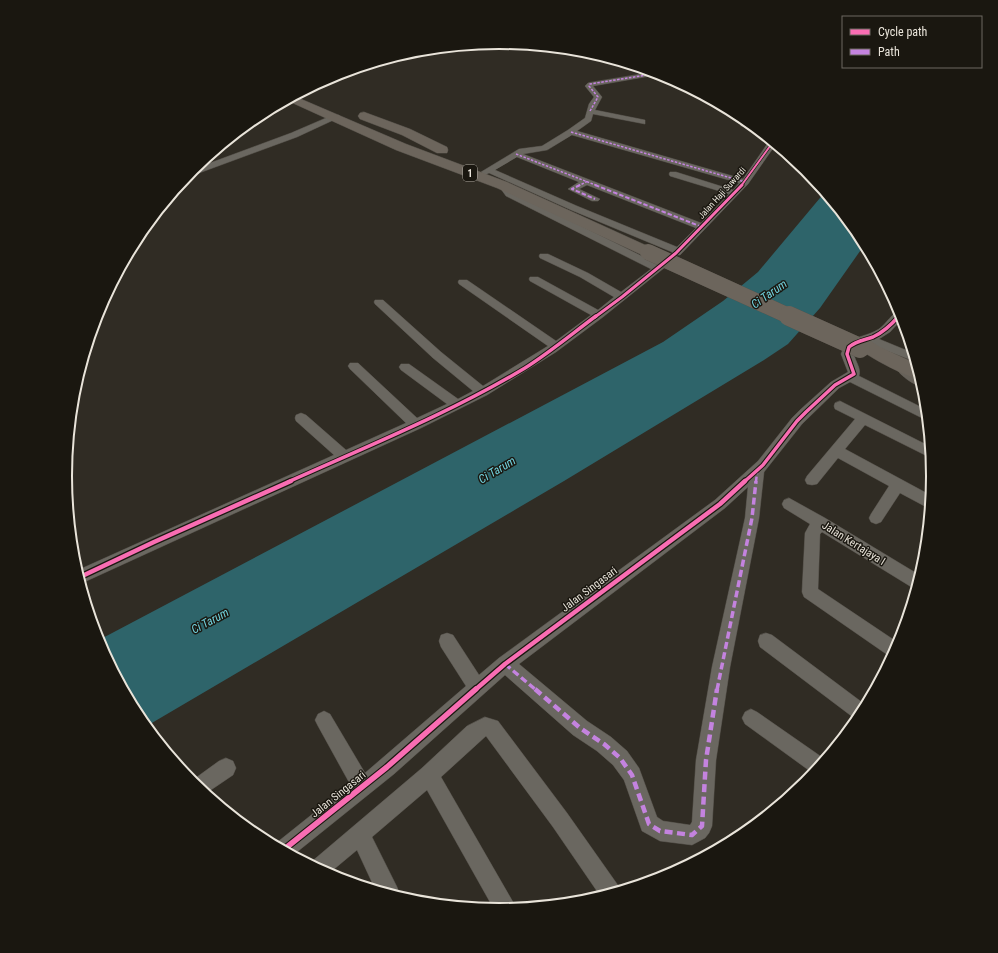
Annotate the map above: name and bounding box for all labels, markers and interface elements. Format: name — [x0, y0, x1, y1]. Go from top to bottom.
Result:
legend — [842, 16, 982, 68]
text: Cycle path — [878, 25, 928, 39]
text: Path — [878, 45, 900, 59]
road number: 1 — [463, 165, 477, 181]
street label: Jalan Haji Suwardi — [696, 165, 748, 221]
water label: Ci Tarum — [748, 276, 790, 311]
water label: Ci Tarum — [476, 453, 518, 486]
street label: Jalan Kertajaya I — [820, 519, 888, 568]
street label: Jalan Singasari — [559, 564, 620, 615]
water label: Ci Tarum — [189, 605, 231, 637]
street label: Jalan Singasari — [308, 768, 368, 820]

